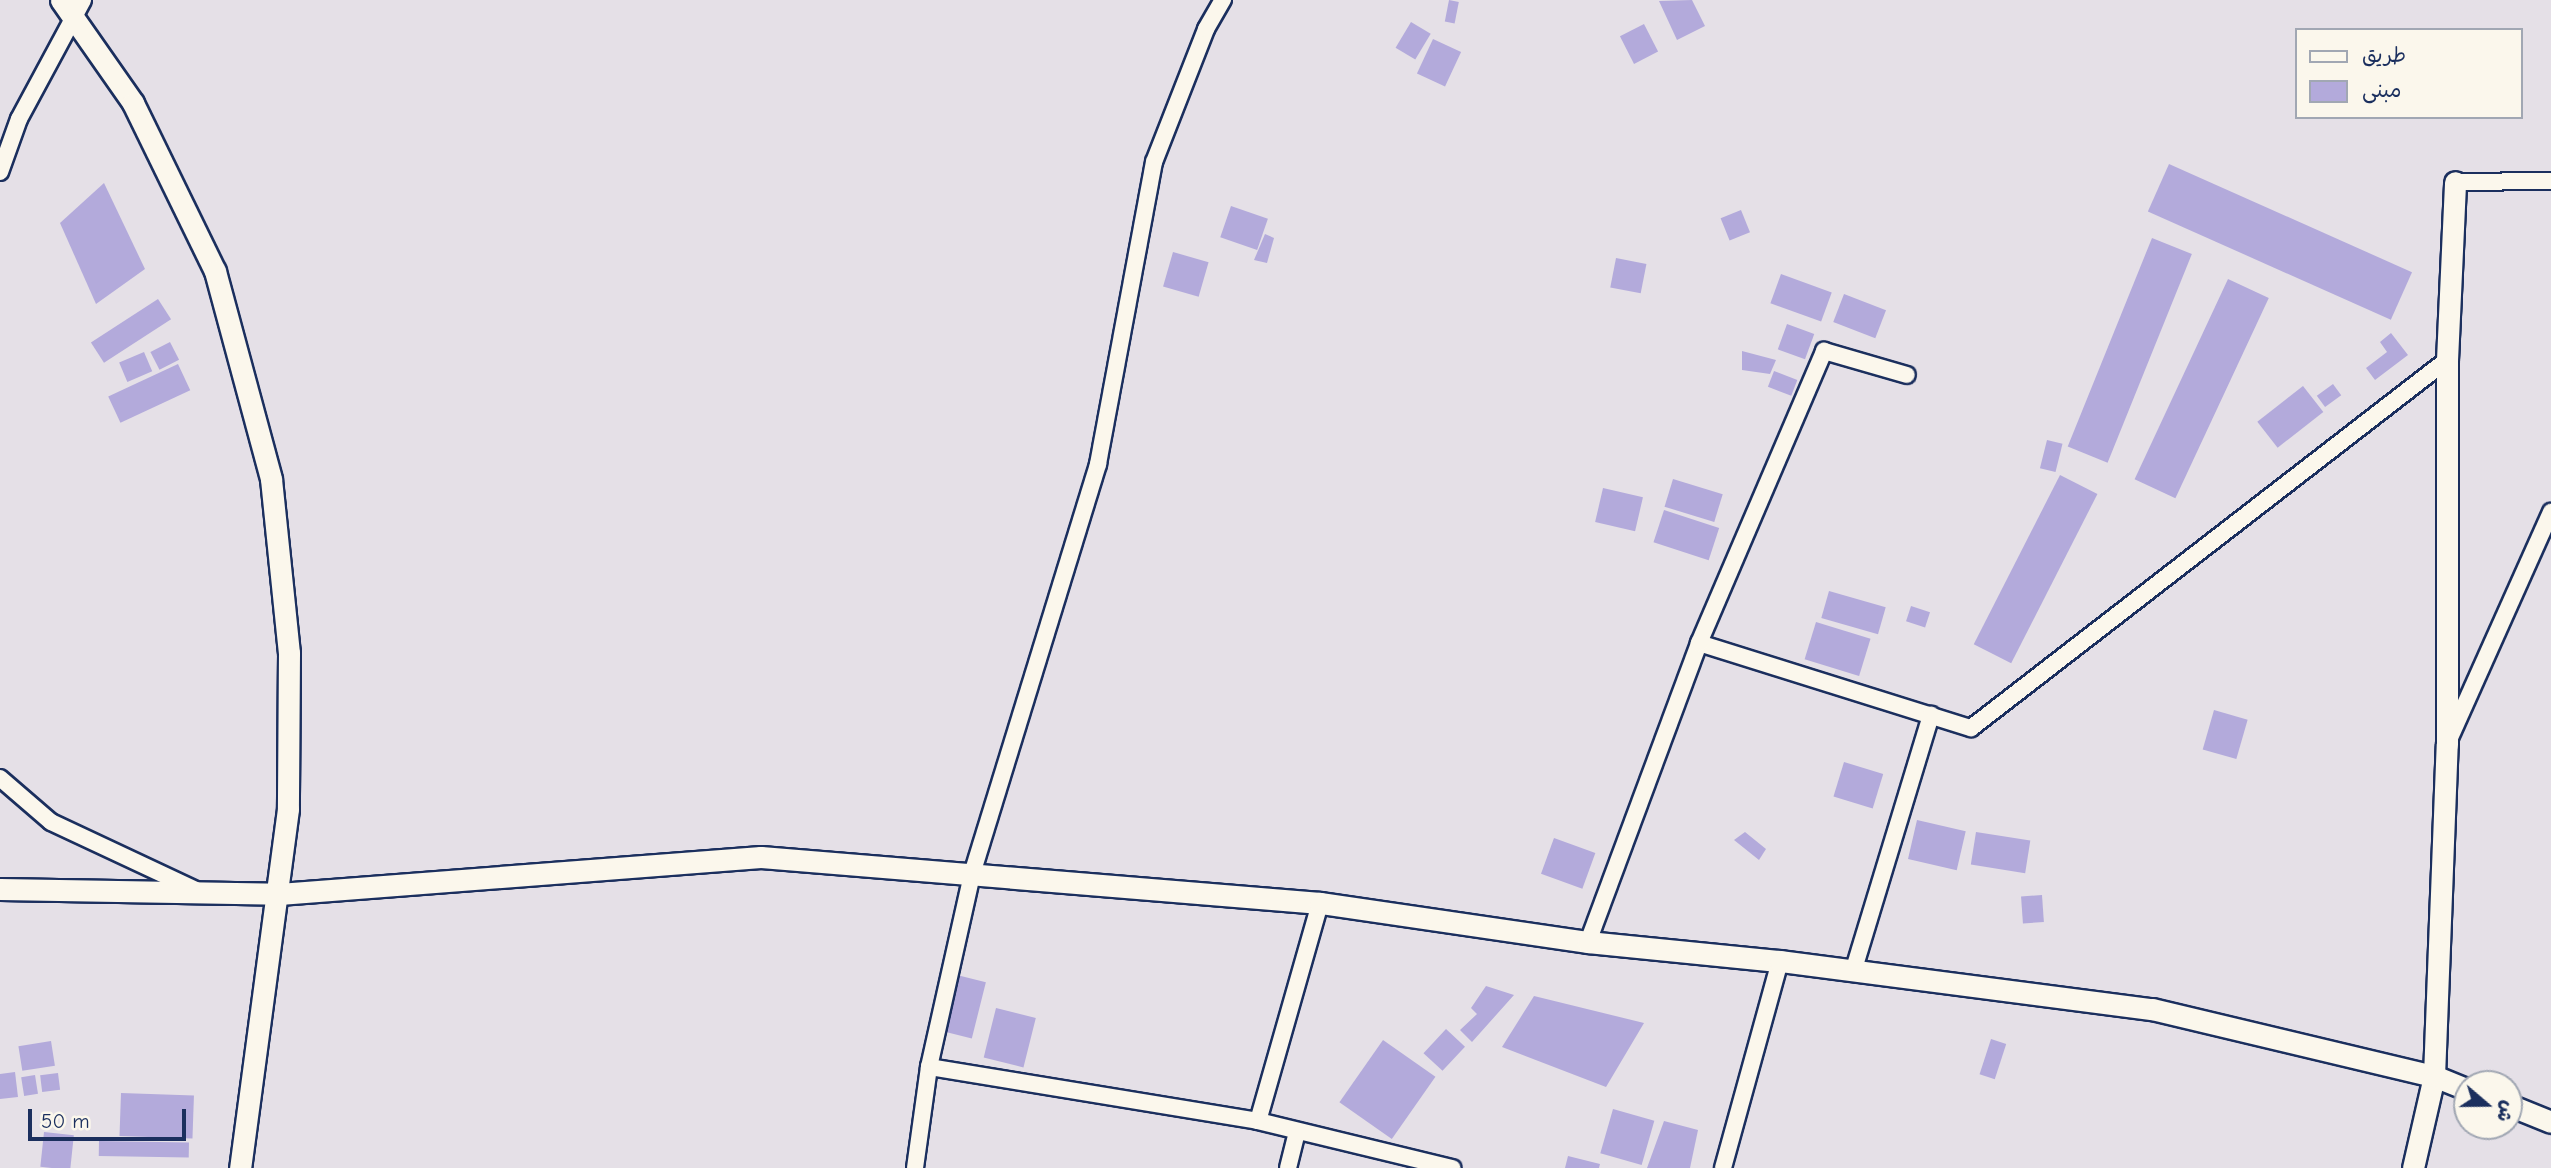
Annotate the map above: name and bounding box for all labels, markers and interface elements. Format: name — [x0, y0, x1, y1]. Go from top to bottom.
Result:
legend — [2296, 28, 2523, 119]
text: طريق — [2362, 43, 2406, 67]
text: مبنى — [2362, 78, 2401, 102]
north arrow — [2453, 1070, 2523, 1140]
scale bar — [32, 1094, 189, 1138]
text: ش — [2492, 1098, 2520, 1125]
text: 50 m — [41, 1109, 90, 1133]

